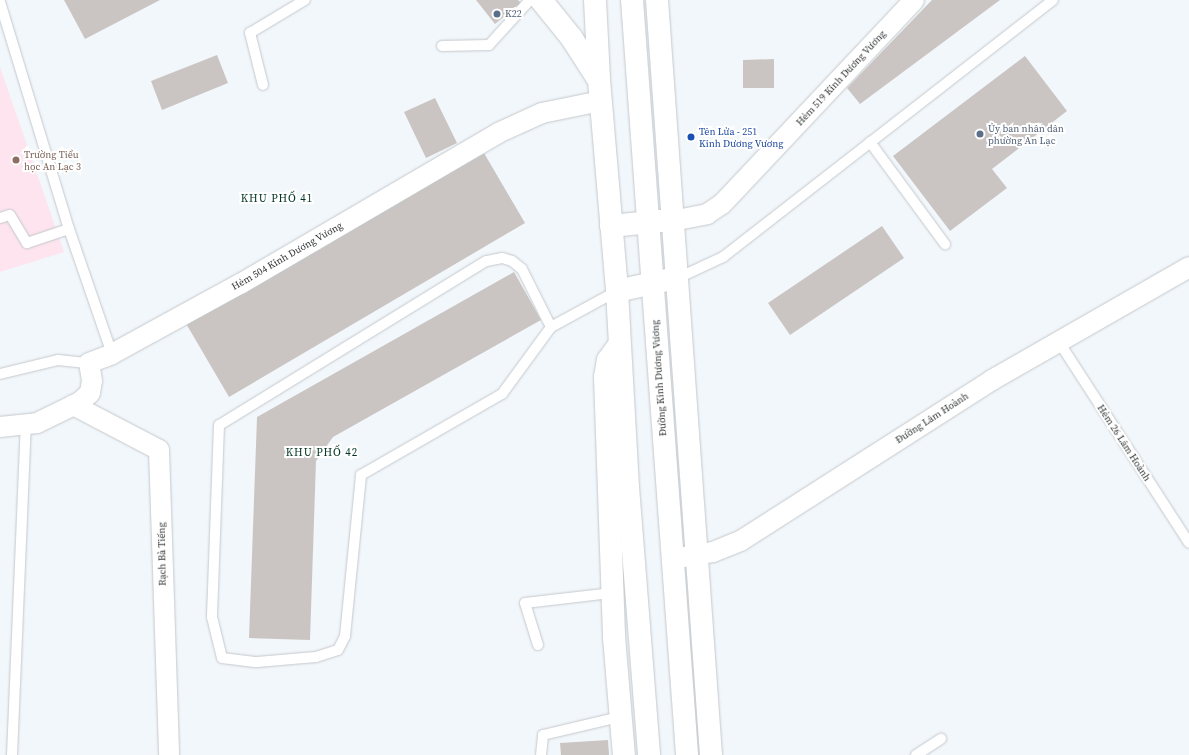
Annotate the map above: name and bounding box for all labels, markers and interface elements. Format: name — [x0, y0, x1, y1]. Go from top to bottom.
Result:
place label: K22 — [505, 8, 522, 20]
marker: K22 — [492, 9, 502, 19]
street label: Hẻm 519 Kinh Dương Vương — [794, 28, 888, 128]
place label: Ủy ban nhân dân phường An Lạc — [988, 122, 1064, 146]
place label: Tên Lửa - 251 Kinh Dương Vương — [699, 125, 784, 148]
marker: Ủy ban nhân dân phường An Lạc — [975, 129, 985, 139]
marker: Tên Lửa - 251 Kinh Dương Vương — [686, 132, 696, 142]
place label: Trường Tiểu học An Lạc 3 — [24, 148, 81, 172]
marker: Trường Tiểu học An Lạc 3 — [11, 155, 21, 165]
district label: KHU PHỐ 41 — [241, 192, 313, 206]
street label: Hẻm 504 Kinh Dương Vương — [229, 219, 345, 293]
street label: Đường Kinh Dương Vương — [649, 319, 669, 437]
street label: Đường Lâm Hoành — [893, 390, 971, 446]
street label: Hẻm 26 Lâm Hoành — [1095, 402, 1153, 484]
district label: KHU PHỐ 42 — [286, 446, 358, 460]
street label: Rạch Bà Tiếng — [155, 522, 169, 586]

